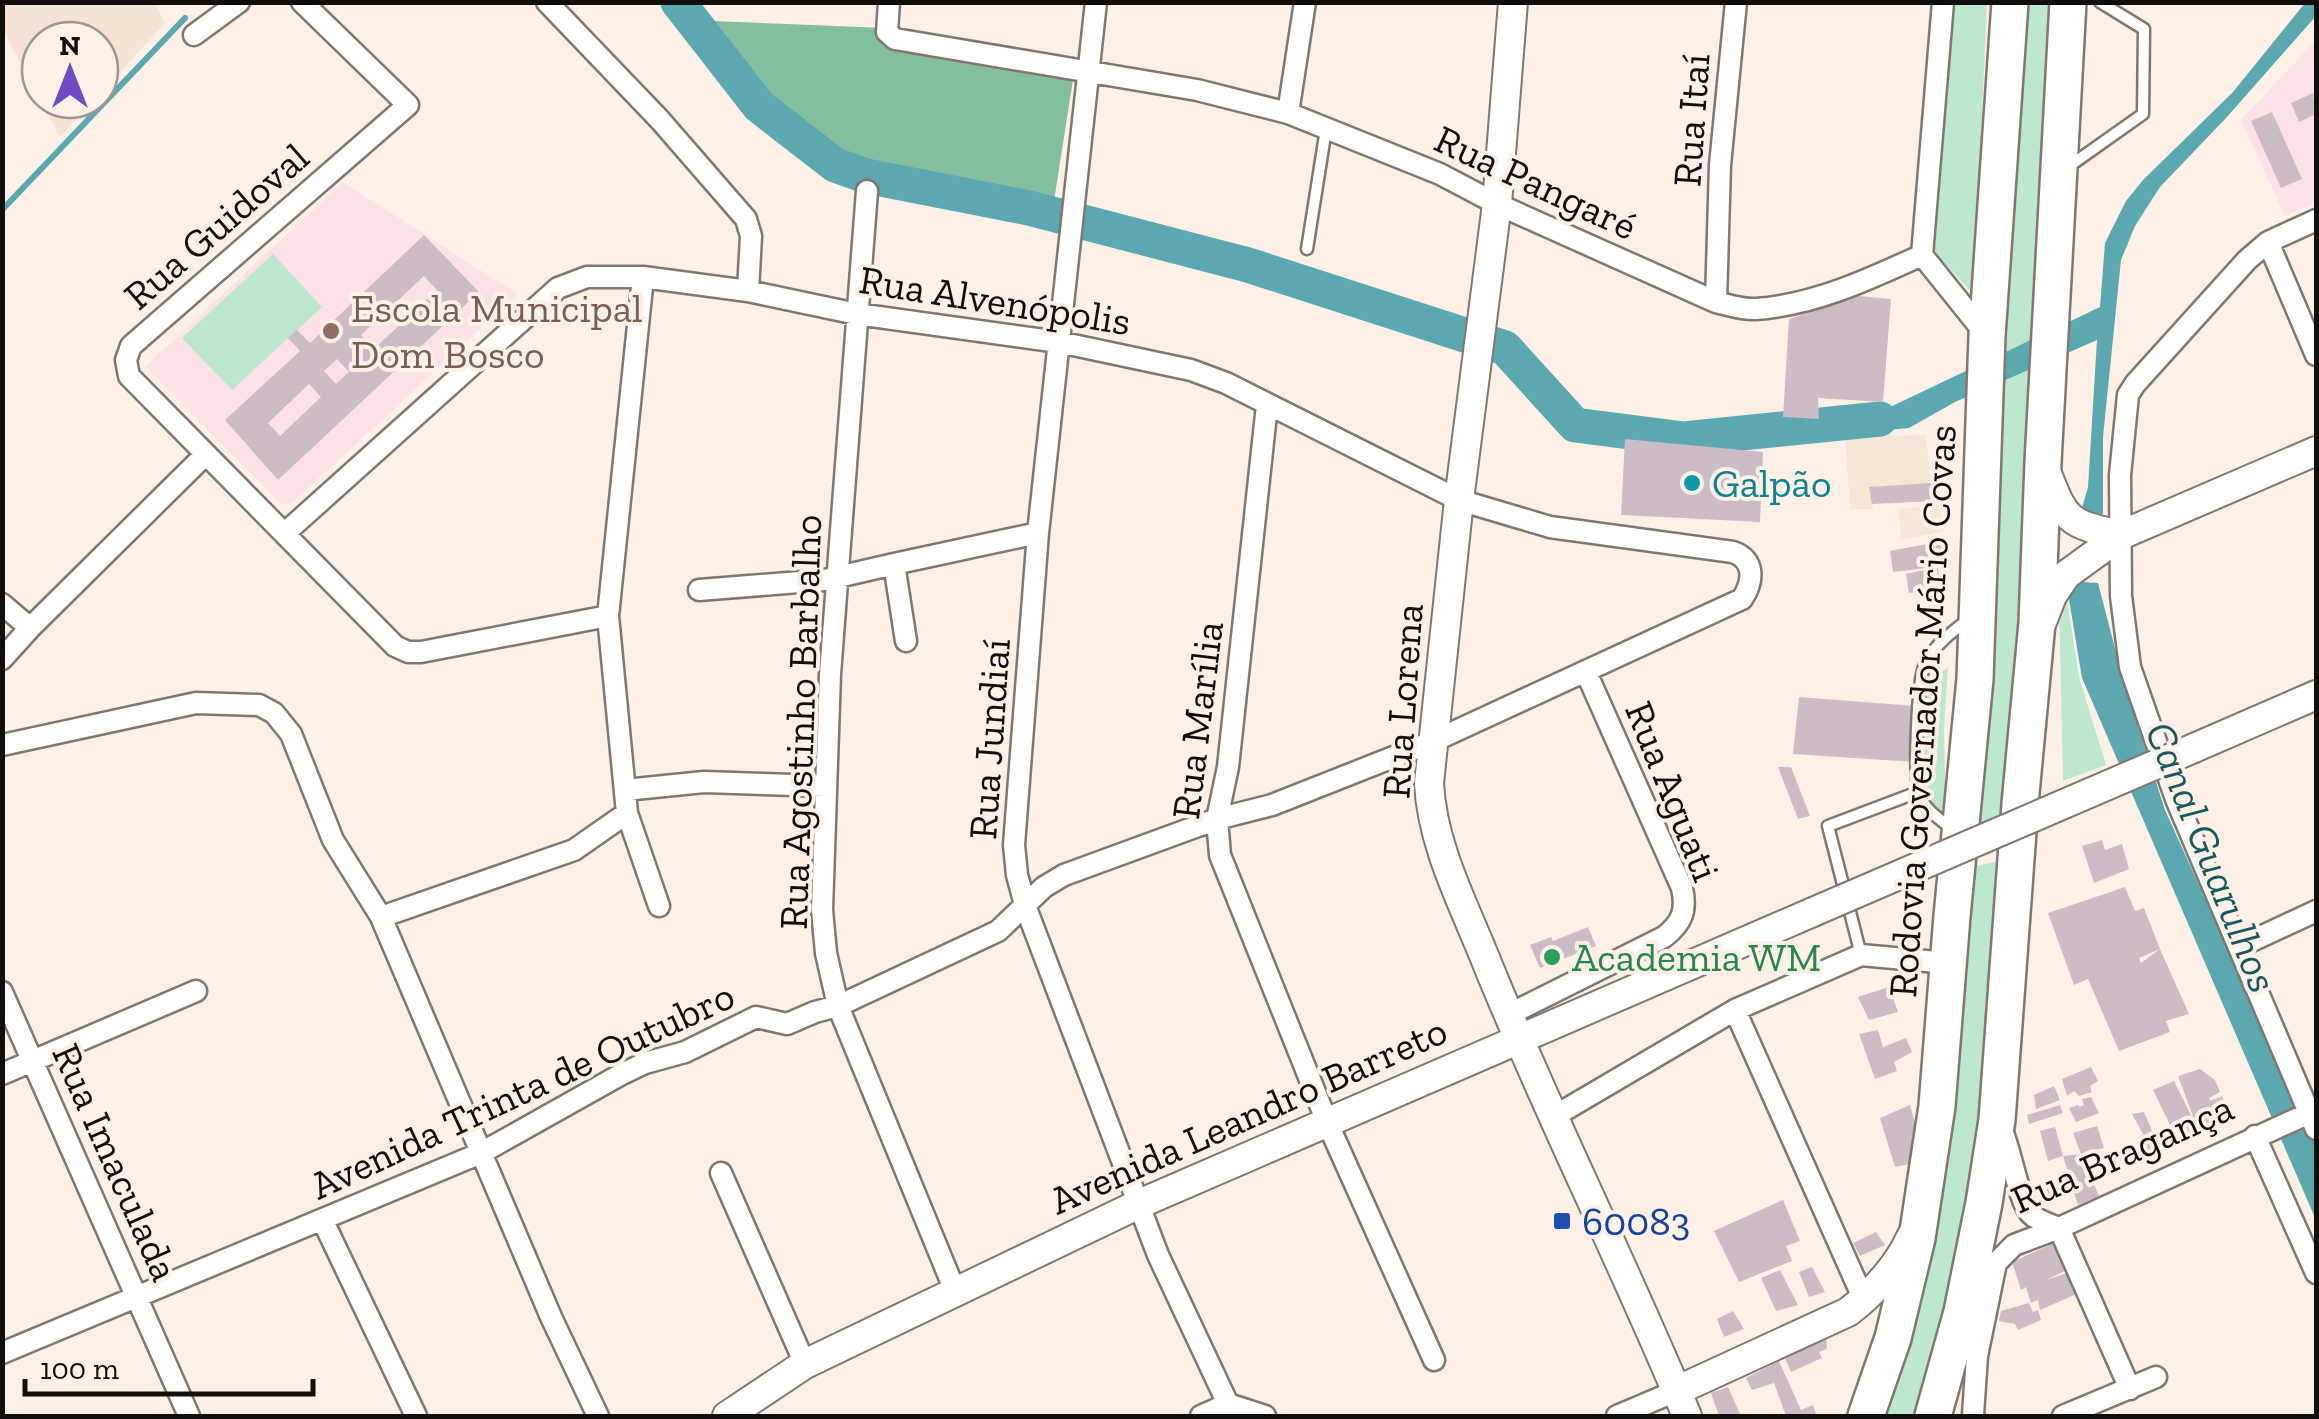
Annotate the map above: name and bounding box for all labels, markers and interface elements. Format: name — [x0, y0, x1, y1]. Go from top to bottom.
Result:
north arrow — [20, 20, 120, 120]
text: N — [59, 29, 81, 62]
street label: Rua Itaí — [1662, 52, 1720, 188]
street label: Rua Pangaré — [1427, 114, 1645, 250]
street label: Rua Guidoval — [114, 133, 318, 319]
street label: Rua Alvenópolis — [856, 255, 1134, 345]
place label: Escola Municipal Dom Bosco — [351, 284, 643, 378]
marker: Escola Municipal Dom Bosco — [320, 320, 342, 342]
street label: Rodovia Governador Mário Covas — [1878, 423, 1966, 999]
place label: Galpão — [1712, 459, 1831, 507]
marker: Galpão — [1681, 472, 1703, 494]
street label: Rua Agostinho Barbalho — [769, 514, 831, 930]
street label: Rua Lorena — [1371, 602, 1433, 800]
street label: Rua Marília — [1161, 618, 1233, 822]
street label: Rua Jundiaí — [958, 637, 1020, 841]
street label: Rua Aguati — [1615, 694, 1731, 888]
water label: Canal Guarulhos — [2135, 714, 2289, 1000]
place label: Academia WM — [1572, 933, 1821, 981]
marker: Academia WM — [1541, 946, 1563, 968]
street label: Avenida Trinta de Outubro — [302, 971, 742, 1209]
street label: Avenida Leandro Barreto — [1042, 1006, 1454, 1224]
street label: Rua Imaculada — [42, 1036, 190, 1288]
street label: Rua Bragança — [2004, 1083, 2240, 1223]
place label: 60083 — [1582, 1197, 1690, 1245]
marker: 60083 — [1551, 1210, 1573, 1232]
scale bar — [25, 1334, 312, 1396]
text: 100 m — [40, 1351, 119, 1387]

